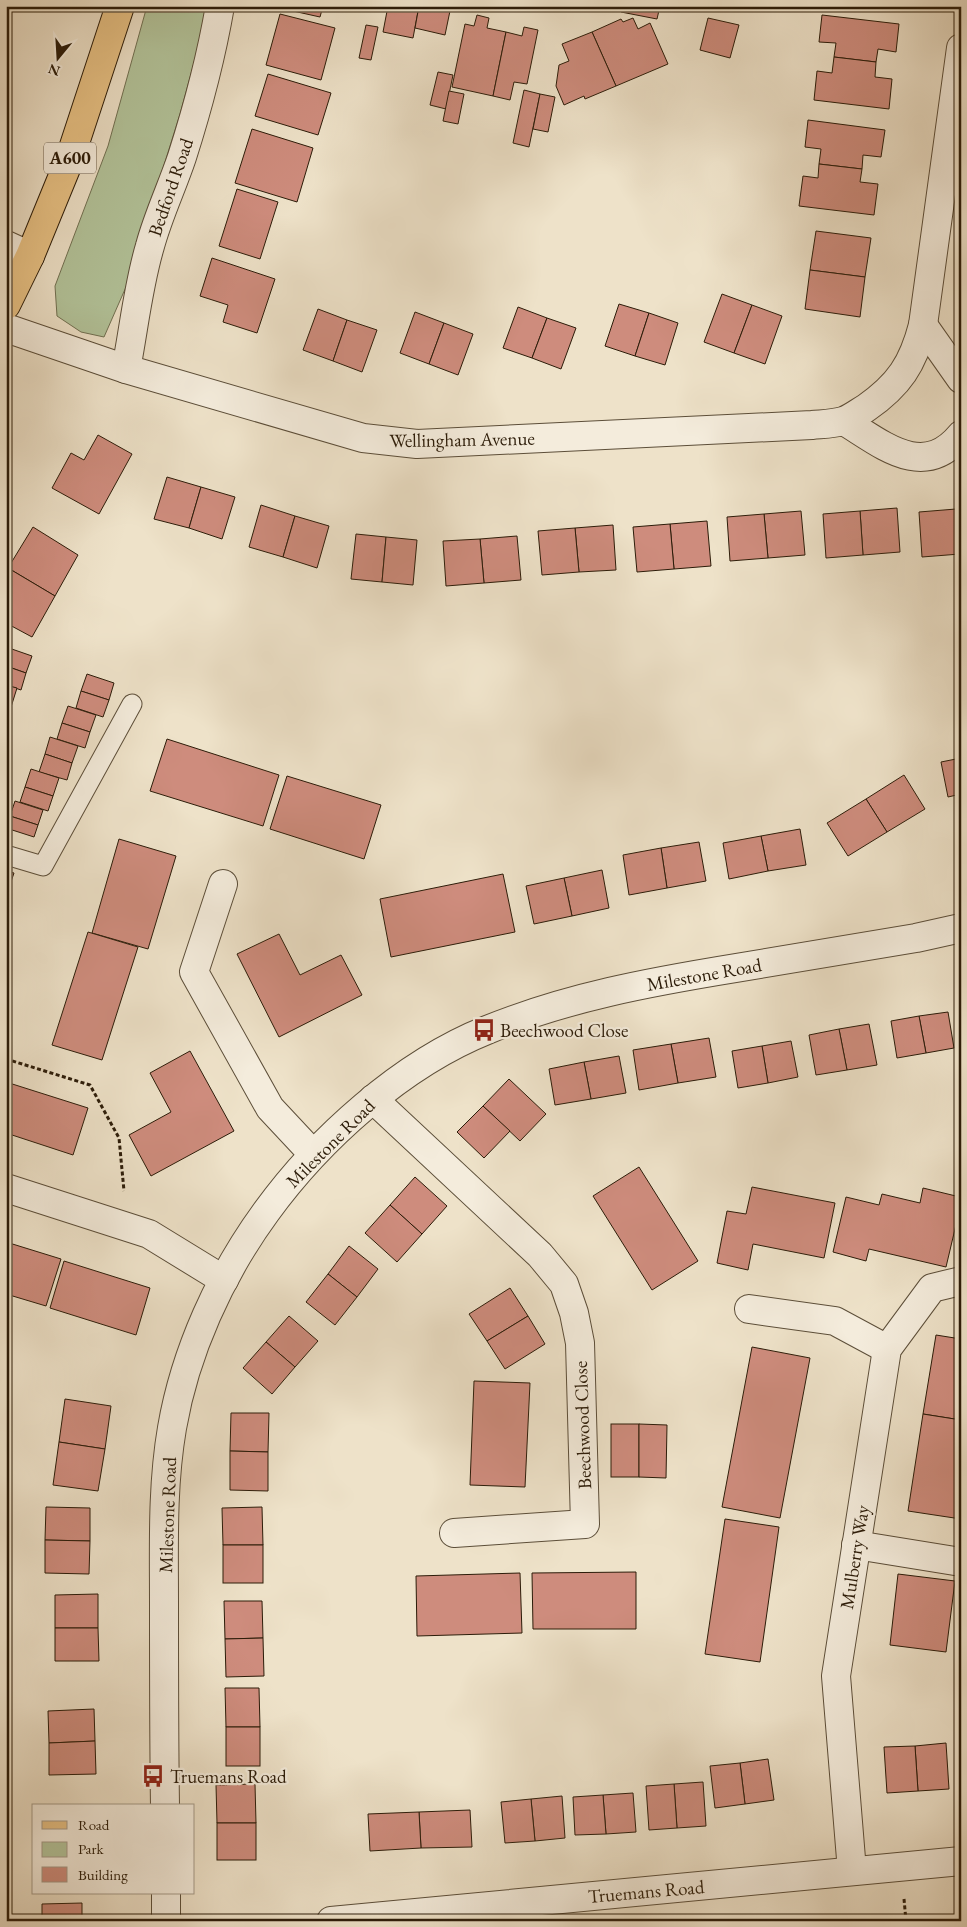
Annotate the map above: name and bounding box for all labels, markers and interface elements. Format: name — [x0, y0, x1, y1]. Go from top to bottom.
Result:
north arrow — [32, 32, 82, 82]
text: N — [45, 60, 62, 81]
street label: Bedford Road — [142, 134, 199, 240]
road number: A600 — [44, 142, 96, 174]
street label: Wellingham Avenue — [389, 426, 535, 453]
street label: Milestone Road — [645, 952, 764, 997]
bus stop icon: Beechwood Close — [471, 1017, 497, 1043]
place label: Beechwood Close — [500, 1018, 628, 1043]
street label: Milestone Road — [280, 1093, 381, 1193]
street label: Beechwood Close — [568, 1360, 597, 1490]
street label: Milestone Road — [153, 1456, 182, 1574]
street label: Mulberry Way — [834, 1503, 875, 1611]
bus stop icon: Truemans Road — [140, 1763, 166, 1789]
place label: Truemans Road — [170, 1764, 287, 1789]
legend — [32, 1804, 195, 1894]
text: Road — [78, 1815, 110, 1834]
text: Park — [78, 1839, 105, 1858]
text: Building — [78, 1865, 128, 1884]
street label: Truemans Road — [587, 1874, 706, 1909]

